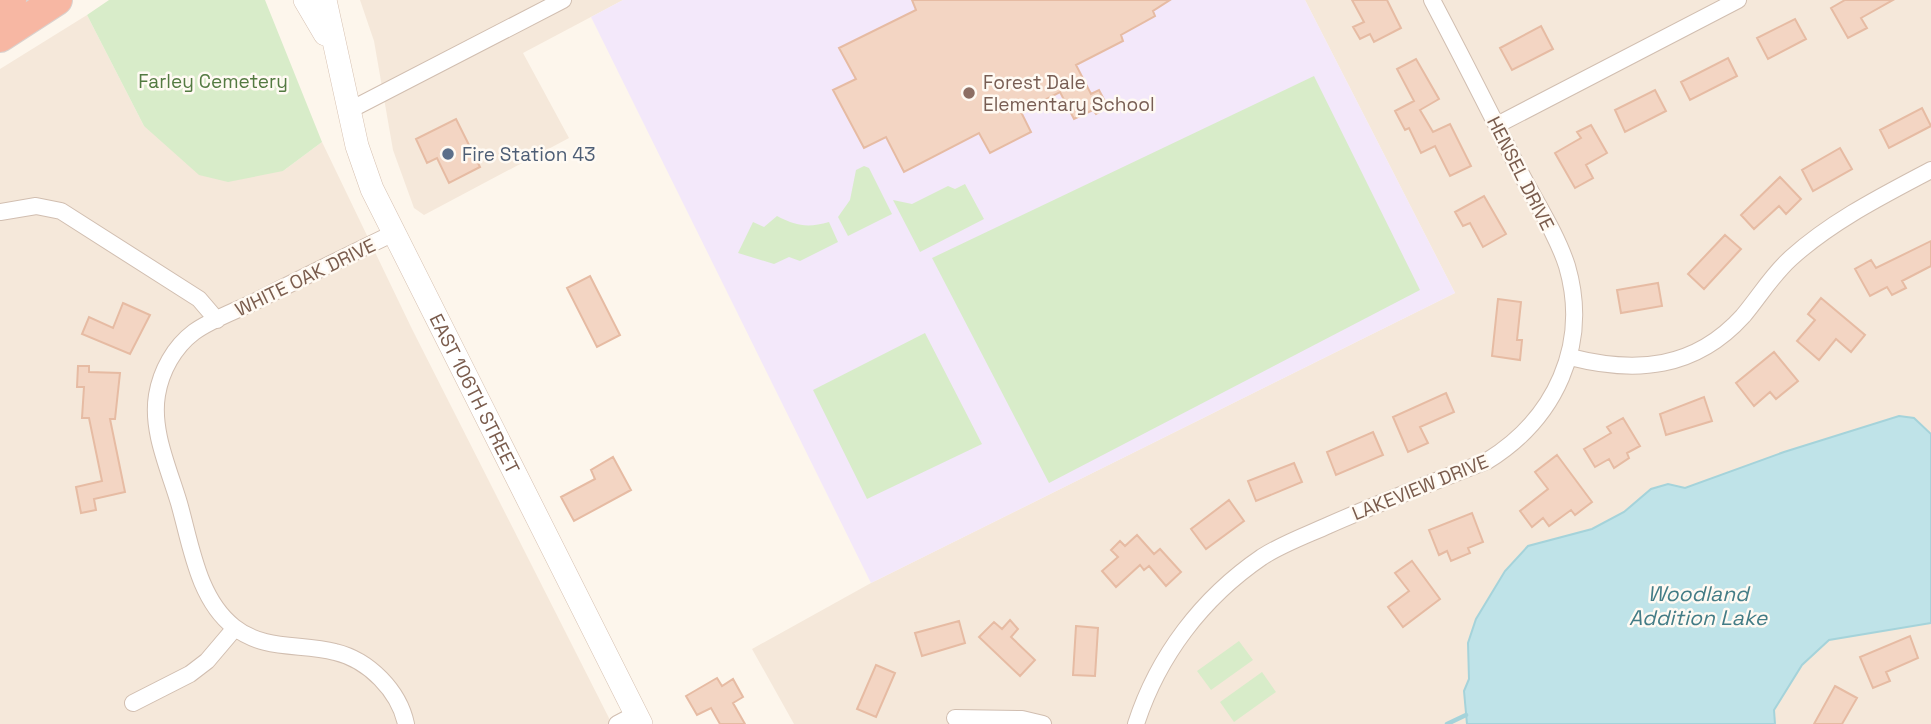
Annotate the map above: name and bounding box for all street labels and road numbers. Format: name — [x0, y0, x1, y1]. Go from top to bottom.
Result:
street label: HENSEL DRIVE — [1481, 112, 1560, 234]
street label: WHITE OAK DRIVE — [231, 233, 380, 322]
street label: EAST 106TH STREET — [424, 309, 525, 478]
street label: LAKEVIEW DRIVE — [1348, 449, 1492, 526]

